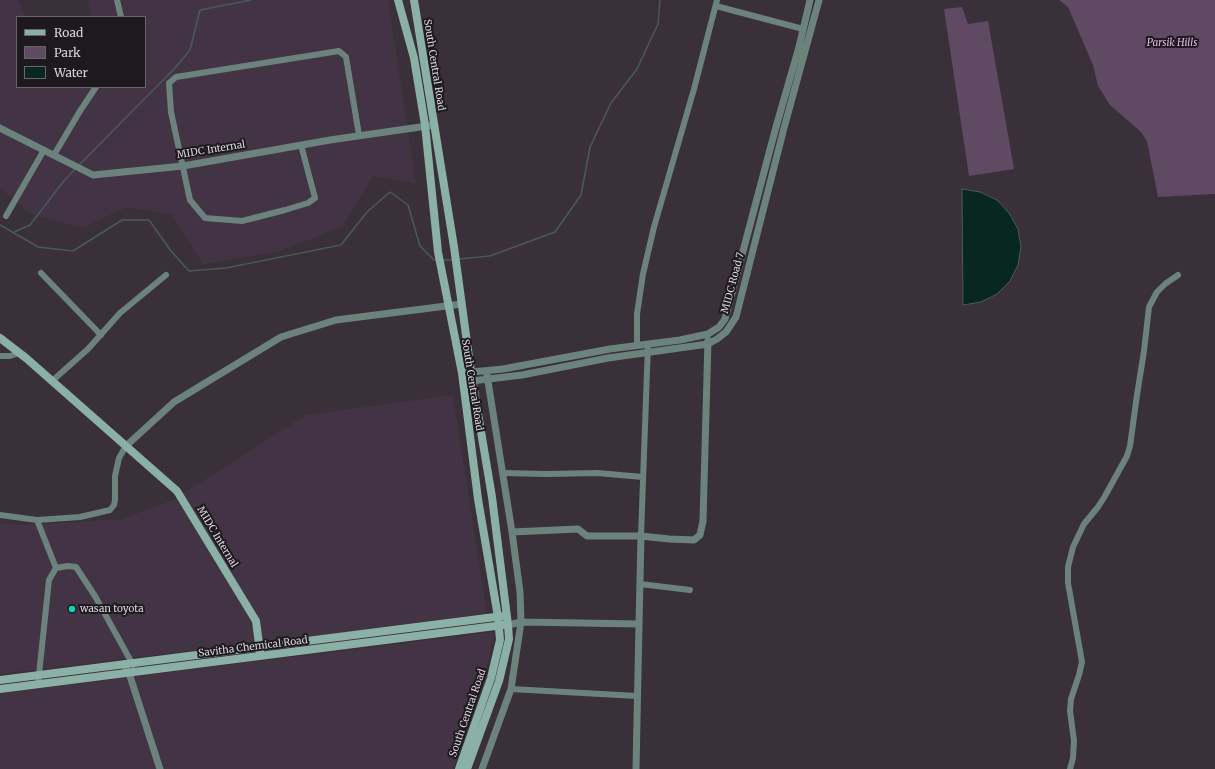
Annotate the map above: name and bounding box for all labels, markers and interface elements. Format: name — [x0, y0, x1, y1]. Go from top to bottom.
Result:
legend — [16, 16, 146, 88]
street label: South Central Road — [421, 18, 447, 112]
text: Road — [54, 25, 83, 40]
park label: Parsik Hills — [1147, 37, 1197, 49]
text: Park — [54, 45, 81, 60]
text: Water — [54, 65, 88, 80]
street label: MIDC Internal — [176, 139, 246, 161]
street label: MIDC Road 7 — [719, 251, 747, 315]
street label: South Central Road — [459, 338, 485, 432]
street label: MIDC Internal — [194, 504, 240, 570]
place label: wasan toyota — [80, 603, 144, 615]
marker: wasan toyota — [67, 604, 77, 614]
street label: Savitha Chemical Road — [198, 634, 308, 660]
street label: South Central Road — [447, 667, 489, 759]

